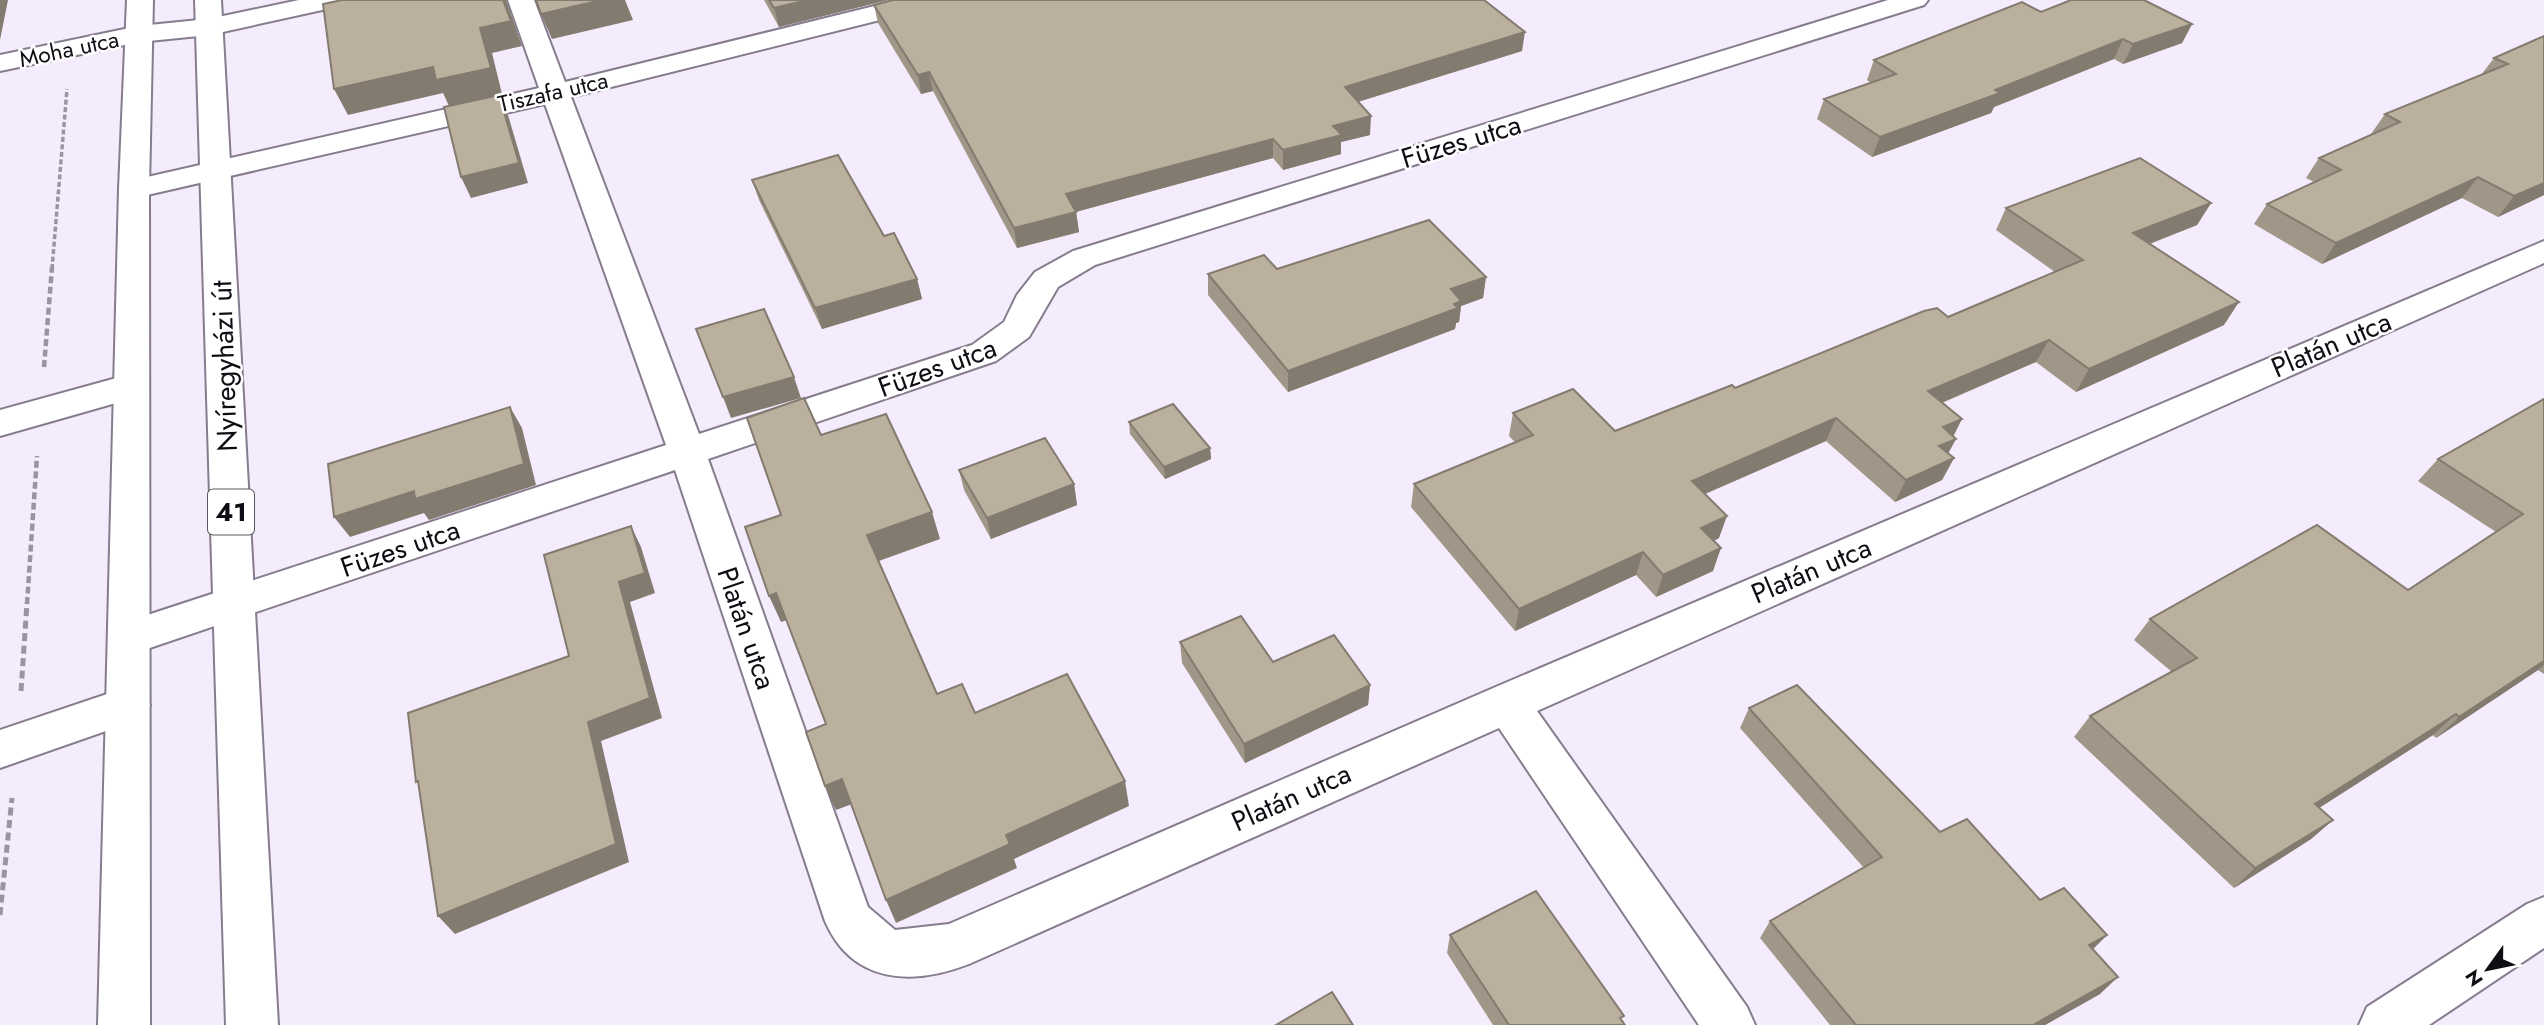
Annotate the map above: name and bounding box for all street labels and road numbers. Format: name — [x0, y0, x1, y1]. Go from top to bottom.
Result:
street label: Moha utca — [16, 22, 122, 76]
street label: Tiszafa utca — [495, 63, 611, 121]
street label: Füzes utca — [1396, 104, 1526, 179]
street label: Nyíregyházi út — [201, 279, 248, 452]
street label: Platán utca — [2265, 301, 2398, 388]
street label: Füzes utca — [872, 327, 1002, 408]
road number: 41 — [208, 490, 254, 534]
street label: Füzes utca — [335, 509, 465, 588]
street label: Platán utca — [1745, 527, 1878, 614]
street label: Platán utca — [706, 561, 787, 695]
street label: Platán utca — [1225, 753, 1358, 842]

